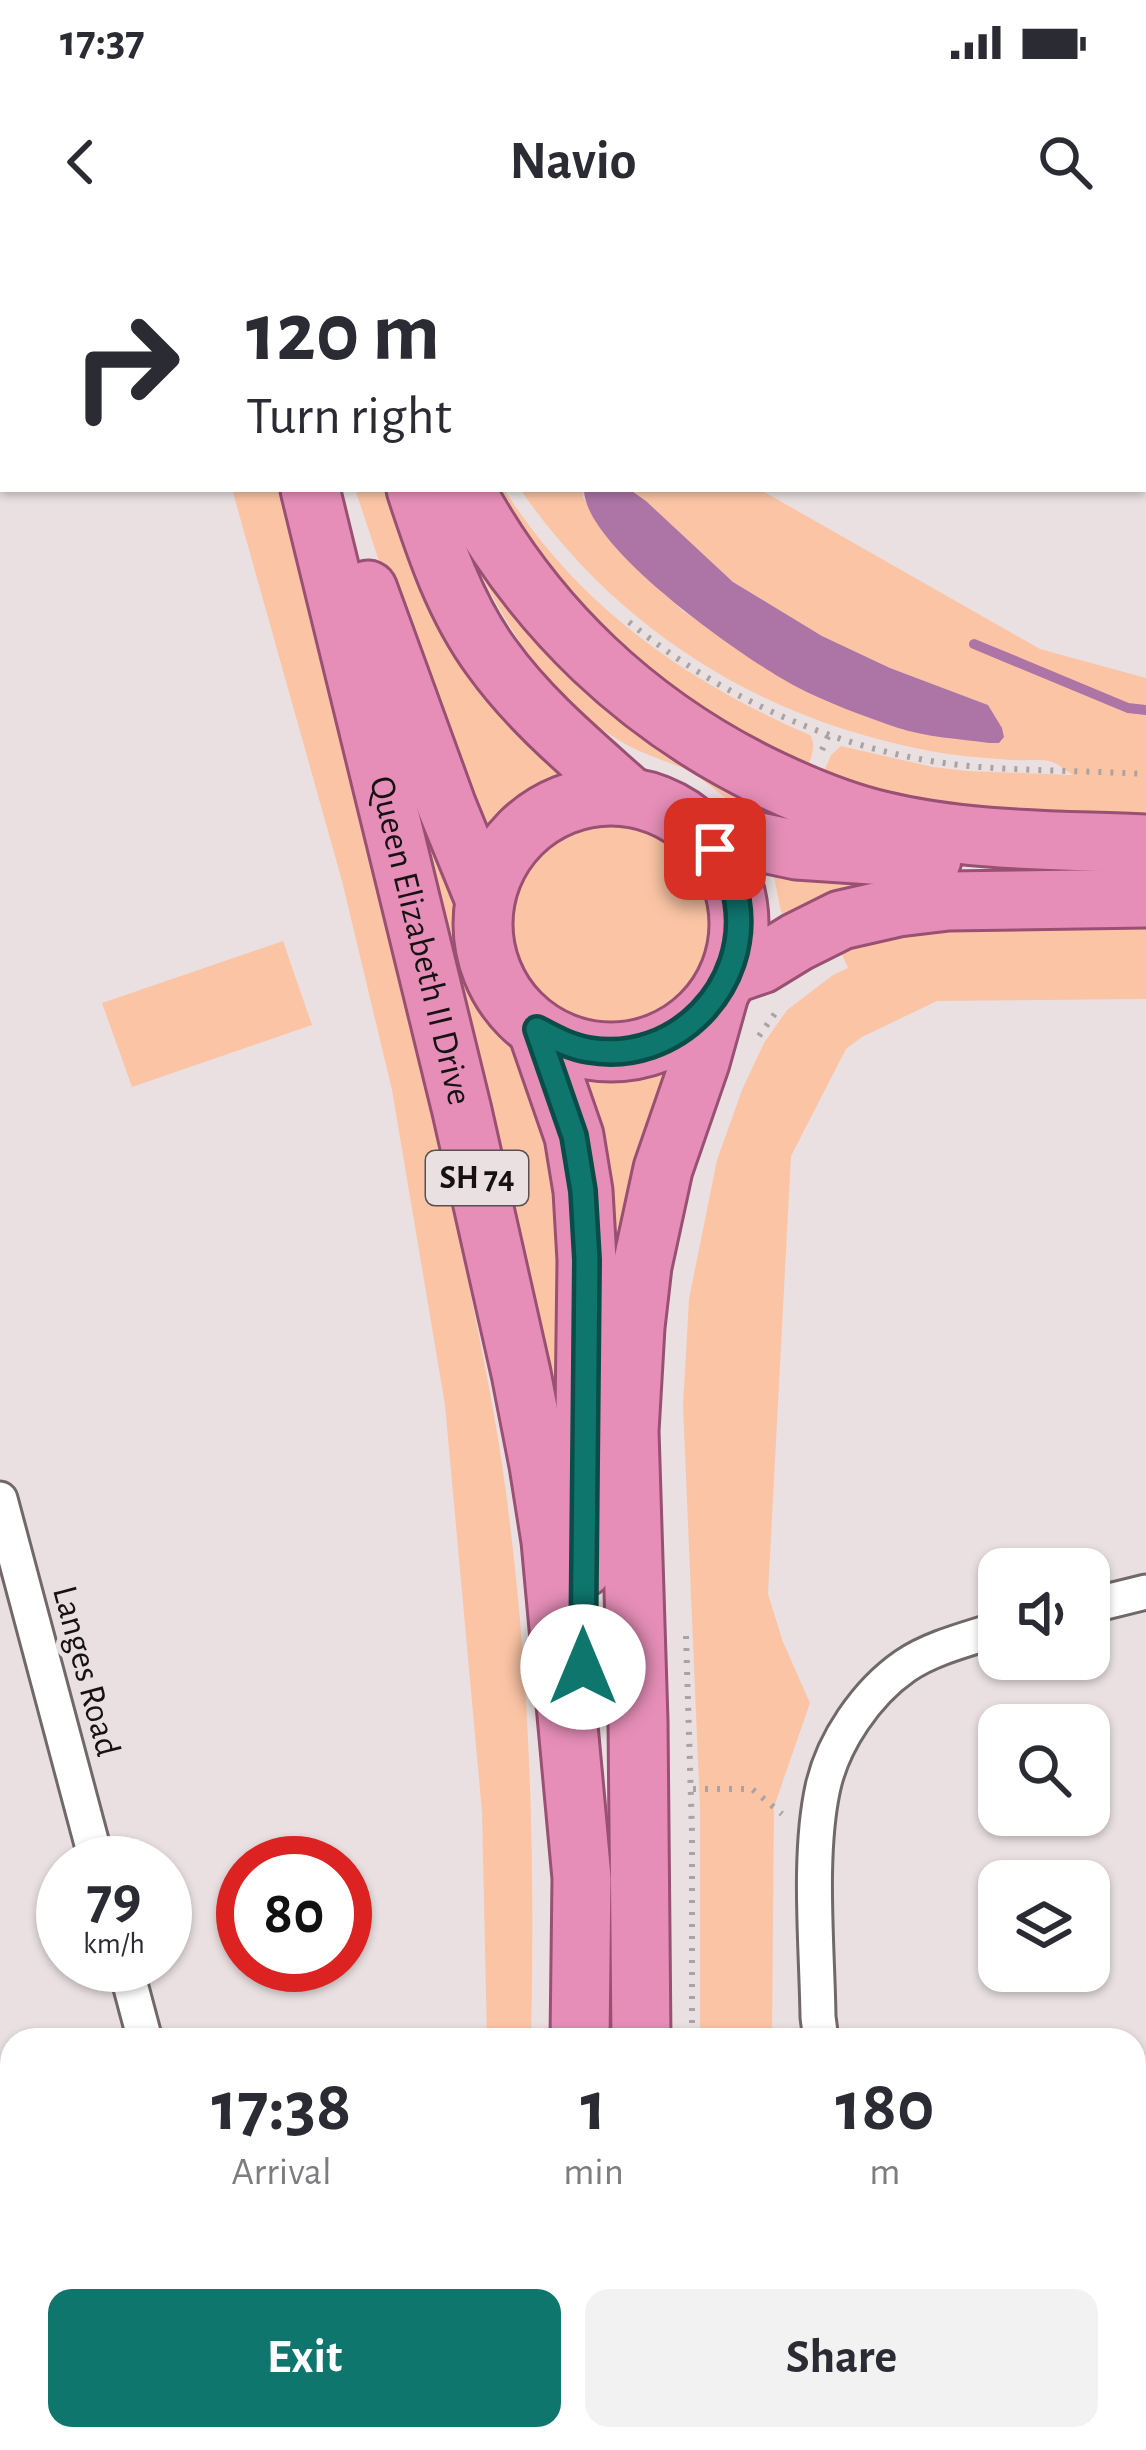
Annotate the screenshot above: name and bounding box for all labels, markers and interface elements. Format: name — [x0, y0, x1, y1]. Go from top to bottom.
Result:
text: 17:37 — [60, 19, 145, 64]
icon: back — [48, 129, 114, 195]
icon: search — [1032, 129, 1098, 195]
text: Navio — [509, 135, 637, 189]
icon: right — [48, 288, 204, 444]
text: 120 m — [246, 292, 440, 376]
text: Turn right — [246, 390, 452, 444]
street label: Queen Elizabeth II Drive — [363, 773, 478, 1109]
pin — [664, 798, 766, 900]
icon: arrive — [682, 816, 748, 882]
road number: SH 74 — [426, 1151, 528, 1205]
map controls — [978, 1548, 1110, 1992]
button: sound — [978, 1548, 1110, 1680]
street label: Langes Road — [46, 1582, 126, 1760]
position arrow — [520, 1604, 646, 1730]
button: search — [978, 1704, 1110, 1836]
speed limit sign: 80 — [216, 1836, 372, 1992]
button: layers — [978, 1860, 1110, 1992]
text: 79 — [87, 1869, 141, 1929]
text: km/h — [83, 1929, 145, 1959]
text: 17:38 — [212, 2071, 352, 2143]
text: 1 — [581, 2071, 607, 2143]
text: 180 — [836, 2071, 934, 2143]
text: Arrival — [231, 2153, 332, 2192]
text: min — [563, 2153, 624, 2192]
text: m — [869, 2153, 901, 2192]
button: Exit — [48, 2289, 561, 2427]
button: Share — [585, 2289, 1098, 2427]

